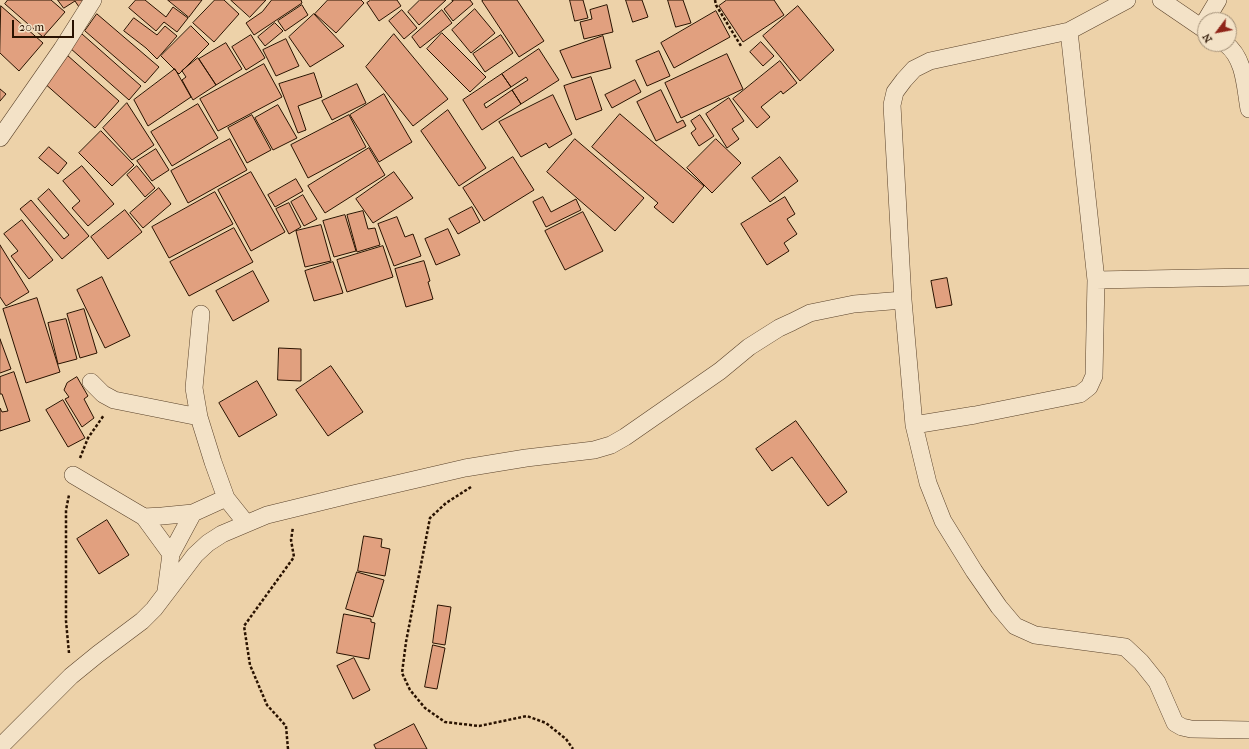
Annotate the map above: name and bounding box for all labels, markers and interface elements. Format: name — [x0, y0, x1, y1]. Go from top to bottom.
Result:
scale bar — [14, 12, 76, 38]
north arrow — [1197, 12, 1237, 52]
text: 20 m — [19, 20, 44, 34]
text: N — [1200, 31, 1215, 45]

